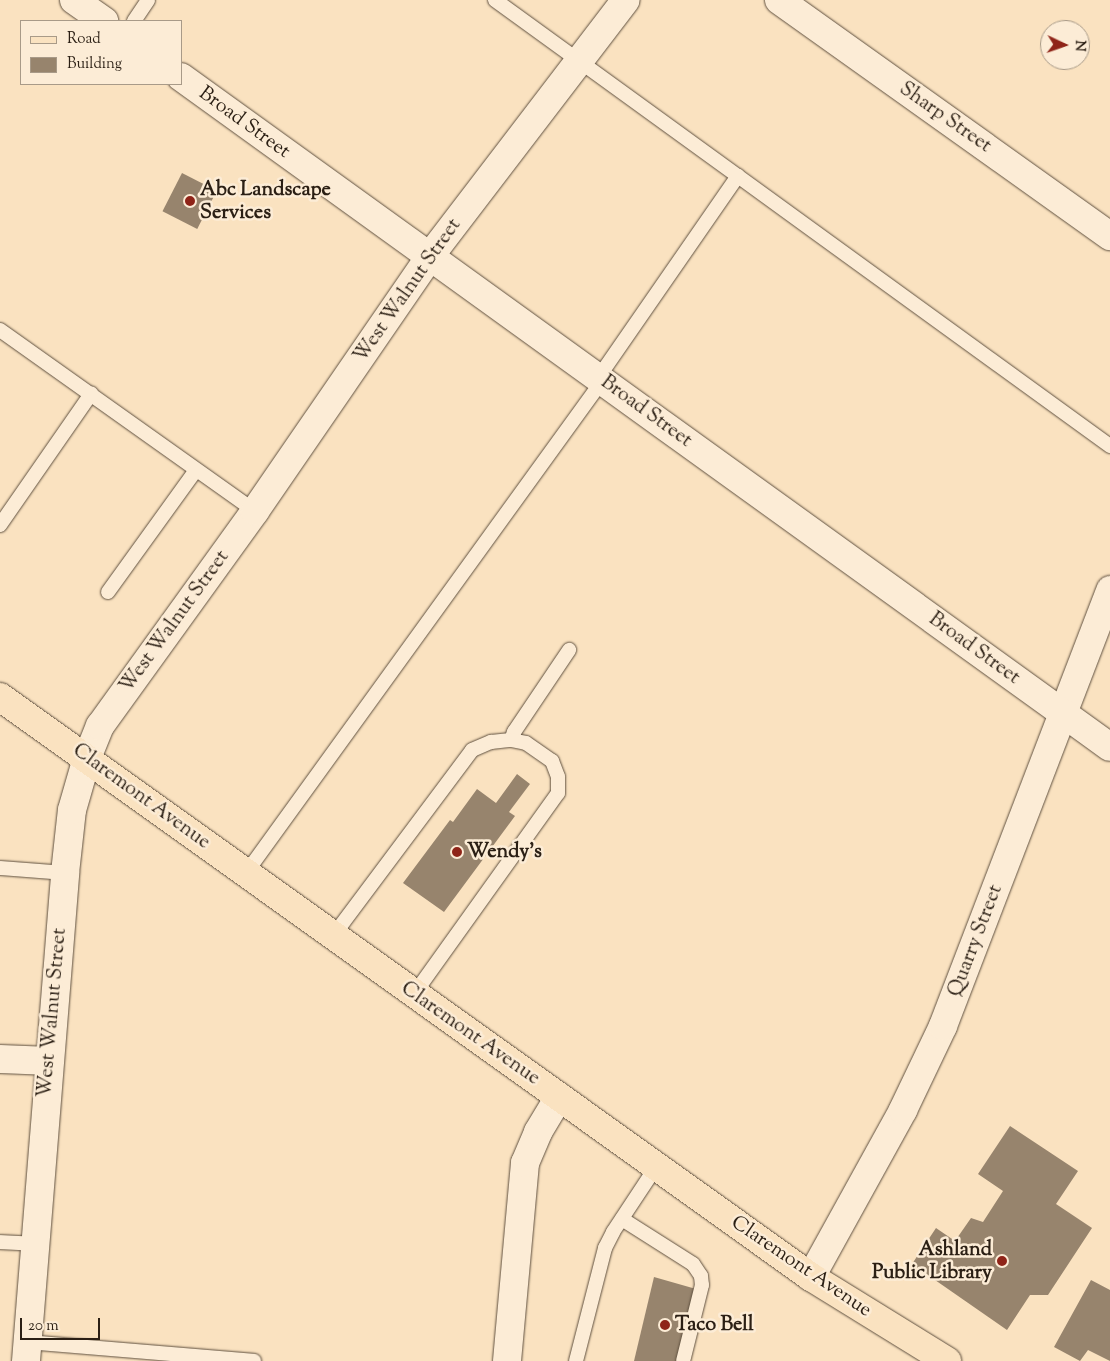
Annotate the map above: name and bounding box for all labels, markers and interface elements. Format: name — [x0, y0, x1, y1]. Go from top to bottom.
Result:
legend — [20, 20, 182, 85]
north arrow — [1040, 20, 1090, 70]
text: Road — [67, 29, 101, 50]
text: N — [1069, 40, 1089, 52]
text: Building — [67, 54, 122, 75]
street label: Sharp Street — [894, 77, 996, 159]
street label: Broad Street — [194, 82, 294, 164]
place label: Abc Landscape Services — [200, 178, 331, 225]
marker: Abc Landscape Services — [184, 195, 196, 207]
street label: West Walnut Street — [349, 214, 467, 368]
street label: Broad Street — [596, 371, 696, 453]
street label: West Walnut Street — [115, 546, 235, 698]
street label: Broad Street — [924, 608, 1024, 690]
street label: Claremont Avenue — [67, 739, 215, 855]
place label: Wendy's — [467, 840, 542, 864]
marker: Wendy's — [451, 846, 463, 858]
street label: Quarry Street — [944, 882, 1008, 1000]
street label: West Walnut Street — [34, 927, 72, 1099]
street label: Claremont Avenue — [396, 977, 544, 1091]
street label: Claremont Avenue — [726, 1211, 876, 1323]
place label: Ashland Public Library — [872, 1238, 992, 1285]
marker: Ashland Public Library — [996, 1255, 1008, 1267]
scale bar — [22, 1308, 102, 1340]
place label: Taco Bell — [675, 1313, 753, 1337]
text: 20 m — [28, 1316, 59, 1337]
marker: Taco Bell — [659, 1319, 671, 1331]

